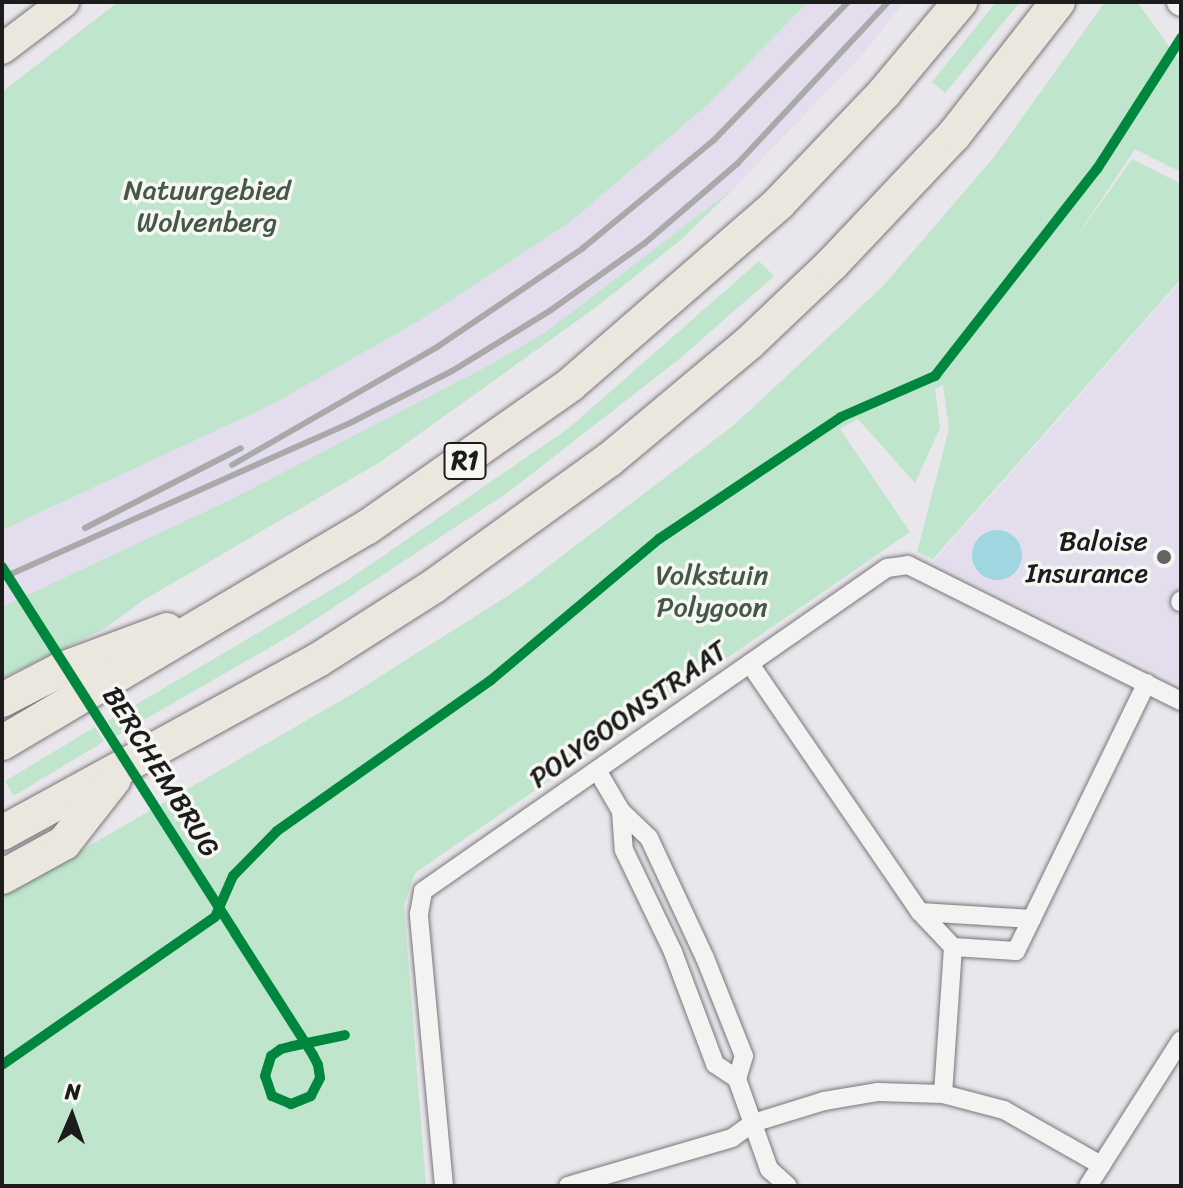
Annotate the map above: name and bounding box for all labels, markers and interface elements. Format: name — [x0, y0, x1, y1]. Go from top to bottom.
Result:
park label: Natuurgebied Wolvenberg — [123, 173, 291, 239]
road number: R1 — [443, 439, 487, 483]
place label: Baloise Insurance — [1026, 524, 1148, 590]
marker: Baloise Insurance — [1155, 548, 1173, 566]
park label: Volkstuin Polygoon — [656, 558, 768, 624]
street label: POLYGOONSTRAAT — [523, 633, 733, 795]
street label: BERCHEMBRUG — [95, 680, 227, 864]
text: N — [65, 1072, 81, 1111]
north arrow — [32, 1076, 112, 1156]

